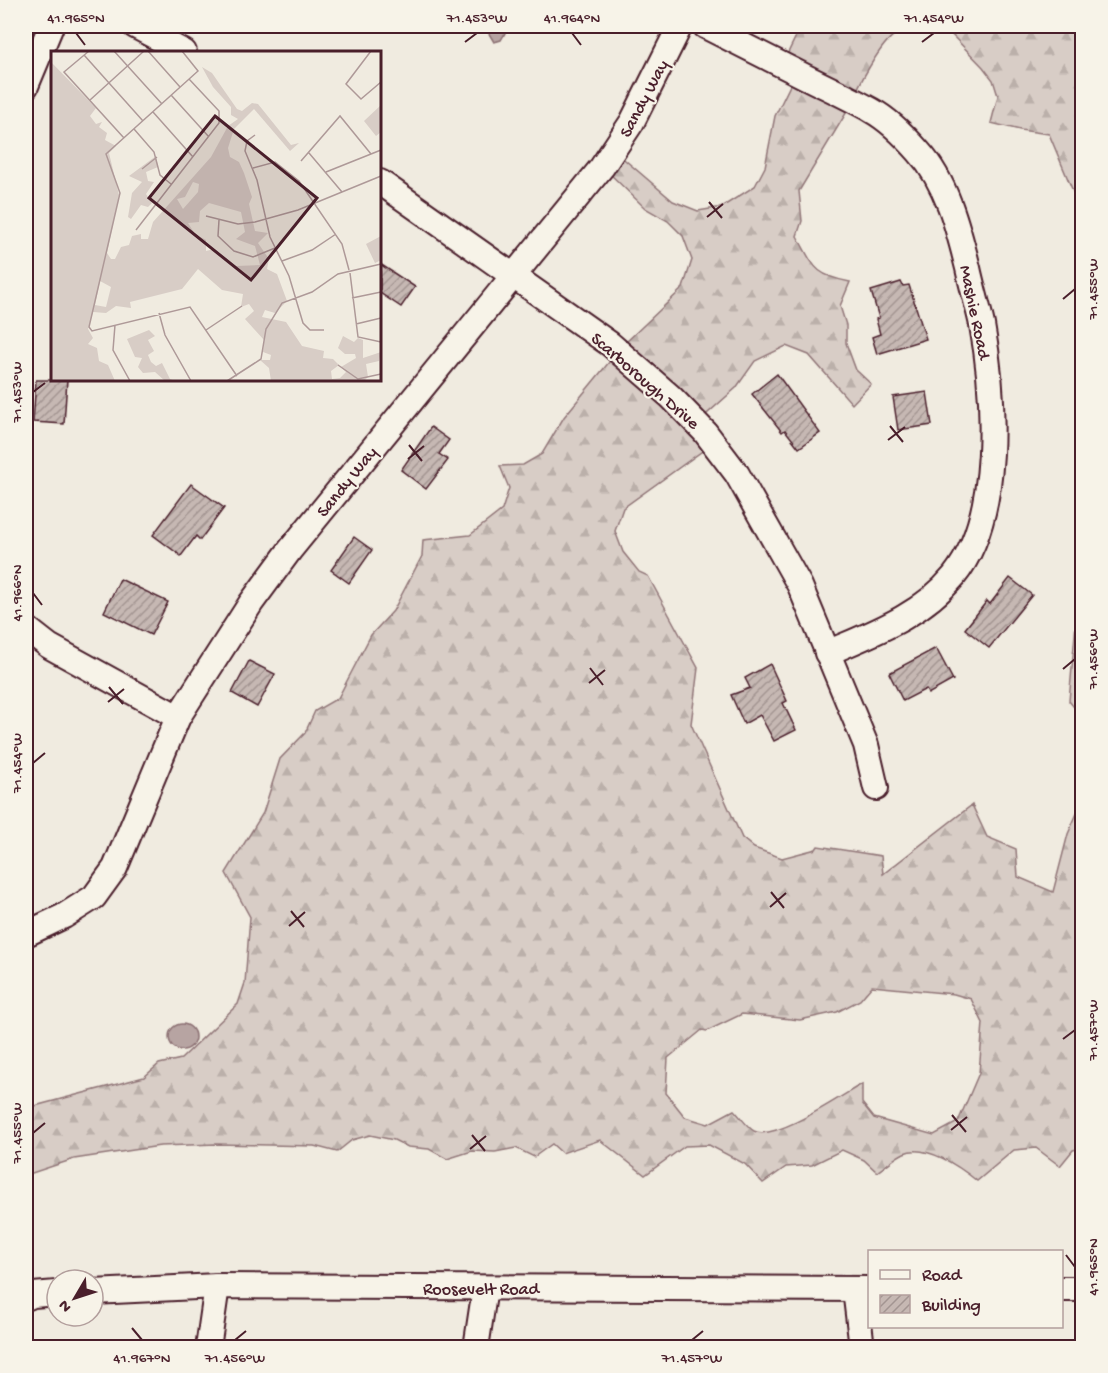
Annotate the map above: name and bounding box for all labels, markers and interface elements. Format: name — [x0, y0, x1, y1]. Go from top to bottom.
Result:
text: 41.965°N — [47, 10, 105, 28]
text: 71.453°W — [446, 10, 508, 28]
text: 41.964°N — [544, 10, 601, 28]
text: 71.454°W — [903, 10, 964, 28]
inset map — [51, 51, 381, 381]
street label: Sandy Way — [616, 57, 674, 142]
text: 71.455°W — [1085, 258, 1103, 320]
street label: Mashie Road — [953, 264, 994, 363]
street label: Scarborough Drive — [586, 329, 704, 435]
text: 71.453°W — [9, 361, 27, 423]
street label: Sandy Way — [313, 443, 383, 522]
text: 41.966°N — [9, 564, 27, 622]
text: 71.456°W — [1085, 628, 1103, 690]
text: 71.454°W — [9, 733, 27, 794]
text: 71.457°W — [1085, 999, 1103, 1061]
text: 71.455°W — [9, 1102, 27, 1164]
text: 41.965°N — [1085, 1238, 1103, 1296]
legend — [868, 1250, 1063, 1328]
text: Road — [922, 1266, 963, 1287]
north arrow — [45, 1268, 105, 1328]
street label: Roosevelt Road — [423, 1280, 541, 1301]
text: N — [55, 1295, 77, 1315]
text: Building — [921, 1296, 981, 1317]
text: 41.967°N — [113, 1350, 171, 1368]
text: 71.456°W — [204, 1350, 266, 1368]
text: 71.457°W — [661, 1350, 723, 1368]

